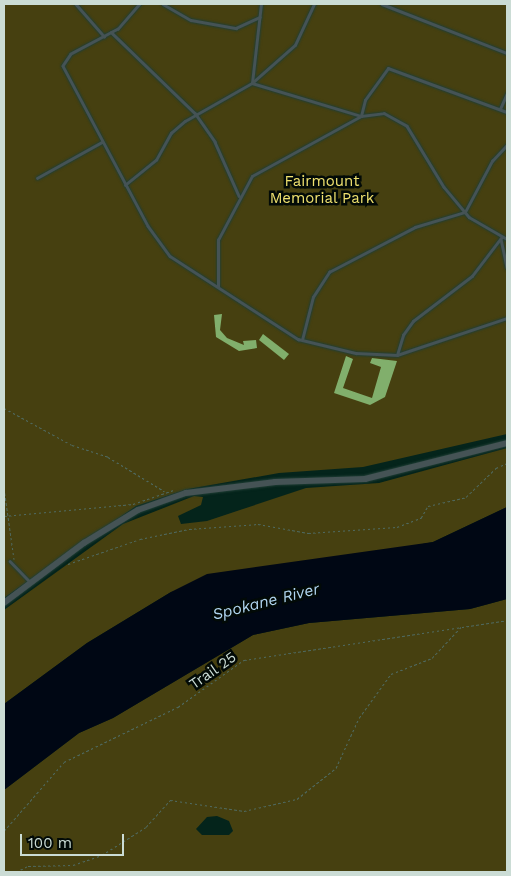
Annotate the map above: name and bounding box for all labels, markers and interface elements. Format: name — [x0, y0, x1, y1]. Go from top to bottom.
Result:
park label: Fairmount Memorial Park — [269, 172, 375, 207]
water label: Spokane River — [211, 579, 321, 625]
street label: Trail 25 — [186, 648, 240, 694]
scale bar — [22, 824, 126, 856]
text: 100 m — [28, 834, 72, 852]

